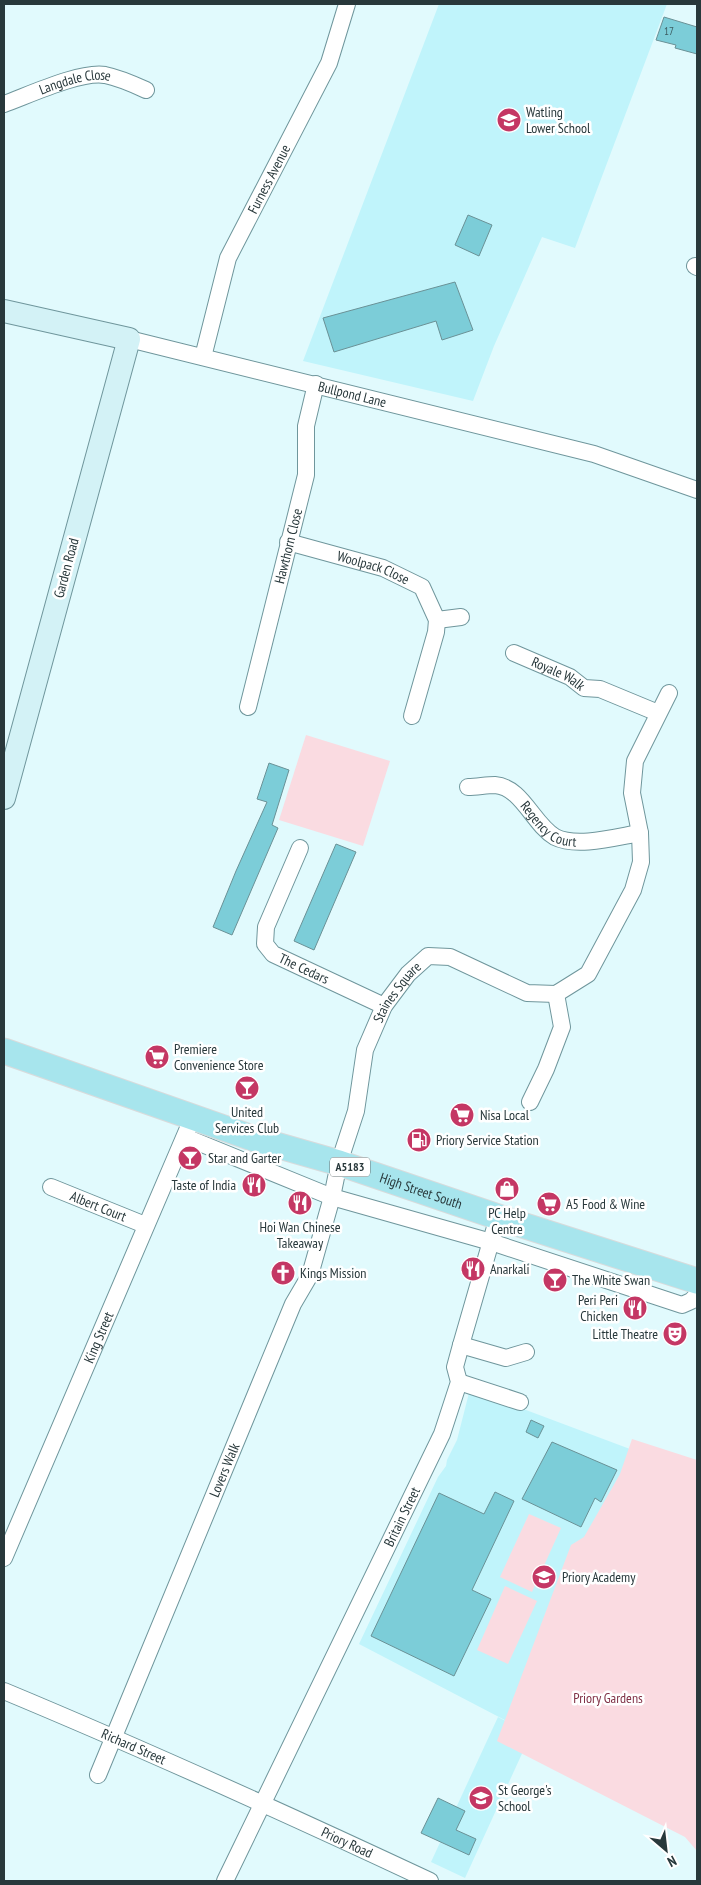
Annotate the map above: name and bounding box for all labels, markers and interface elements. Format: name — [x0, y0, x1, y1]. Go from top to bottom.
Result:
house number: 17 — [664, 24, 674, 38]
street label: Langdale Close — [36, 65, 113, 98]
place label: Watling Lower School — [526, 103, 591, 137]
school or university icon: Watling Lower School — [496, 107, 522, 133]
street label: Furness Avenue — [244, 141, 294, 217]
street label: Bullpond Lane — [316, 377, 388, 411]
street label: Hawthorn Close — [270, 506, 306, 585]
street label: Garden Road — [49, 536, 83, 600]
street label: Woolpack Close — [335, 547, 412, 589]
street label: Royale Walk — [529, 653, 589, 695]
street label: Regency Court — [517, 797, 577, 851]
street label: The Cedars — [276, 949, 332, 988]
street label: Staines Square — [369, 958, 425, 1025]
place label: Premiere Convenience Store — [174, 1040, 264, 1074]
supermarket icon: Premiere Convenience Store — [144, 1044, 170, 1070]
bar icon: United Services Club — [234, 1075, 260, 1101]
supermarket icon: Nisa Local — [449, 1102, 475, 1128]
place label: United Services Club — [215, 1103, 279, 1137]
place label: Nisa Local — [480, 1106, 530, 1124]
fuel station icon: Priory Service Station — [406, 1127, 432, 1153]
place label: Priory Service Station — [436, 1131, 539, 1149]
bar icon: Star and Garter — [177, 1145, 203, 1171]
place label: Star and Garter — [208, 1149, 281, 1167]
road number: A5183 — [330, 1158, 370, 1176]
street label: High Street South — [377, 1169, 465, 1213]
restaurant icon: Taste of India — [241, 1172, 267, 1198]
place label: Taste of India — [172, 1176, 236, 1194]
shop icon: PC Help Centre — [494, 1176, 520, 1202]
street label: Albert Court — [68, 1187, 129, 1226]
restaurant icon: Hoi Wan Chinese Takeaway — [287, 1190, 313, 1216]
supermarket icon: A5 Food & Wine — [536, 1191, 562, 1217]
place label: A5 Food & Wine — [566, 1195, 645, 1213]
place label: PC Help Centre — [488, 1204, 526, 1238]
place label: Hoi Wan Chinese Takeaway — [259, 1218, 341, 1252]
restaurant icon: Anarkali — [460, 1256, 486, 1282]
church icon: Kings Mission — [270, 1260, 296, 1286]
place label: Anarkali — [490, 1260, 530, 1278]
place label: Kings Mission — [300, 1264, 367, 1282]
bar icon: The White Swan — [542, 1267, 568, 1293]
place label: The White Swan — [572, 1271, 650, 1289]
place label: Peri Peri Chicken — [578, 1291, 618, 1325]
restaurant icon: Peri Peri Chicken — [622, 1295, 648, 1321]
street label: King Street — [80, 1309, 117, 1366]
theatre icon: Little Theatre — [662, 1321, 688, 1347]
place label: Little Theatre — [593, 1325, 658, 1343]
street label: Lovers Walk — [205, 1440, 244, 1500]
street label: Britain Street — [380, 1484, 424, 1549]
school or university icon: Priory Academy — [531, 1564, 557, 1590]
place label: Priory Academy — [562, 1568, 636, 1586]
park label: Priory Gardens — [573, 1689, 643, 1707]
street label: Richard Street — [99, 1724, 169, 1768]
place label: St George's School — [498, 1781, 552, 1815]
school or university icon: St George's School — [468, 1785, 494, 1811]
street label: Priory Road — [319, 1823, 376, 1862]
north arrow — [641, 1825, 691, 1875]
text: N — [665, 1852, 680, 1871]

